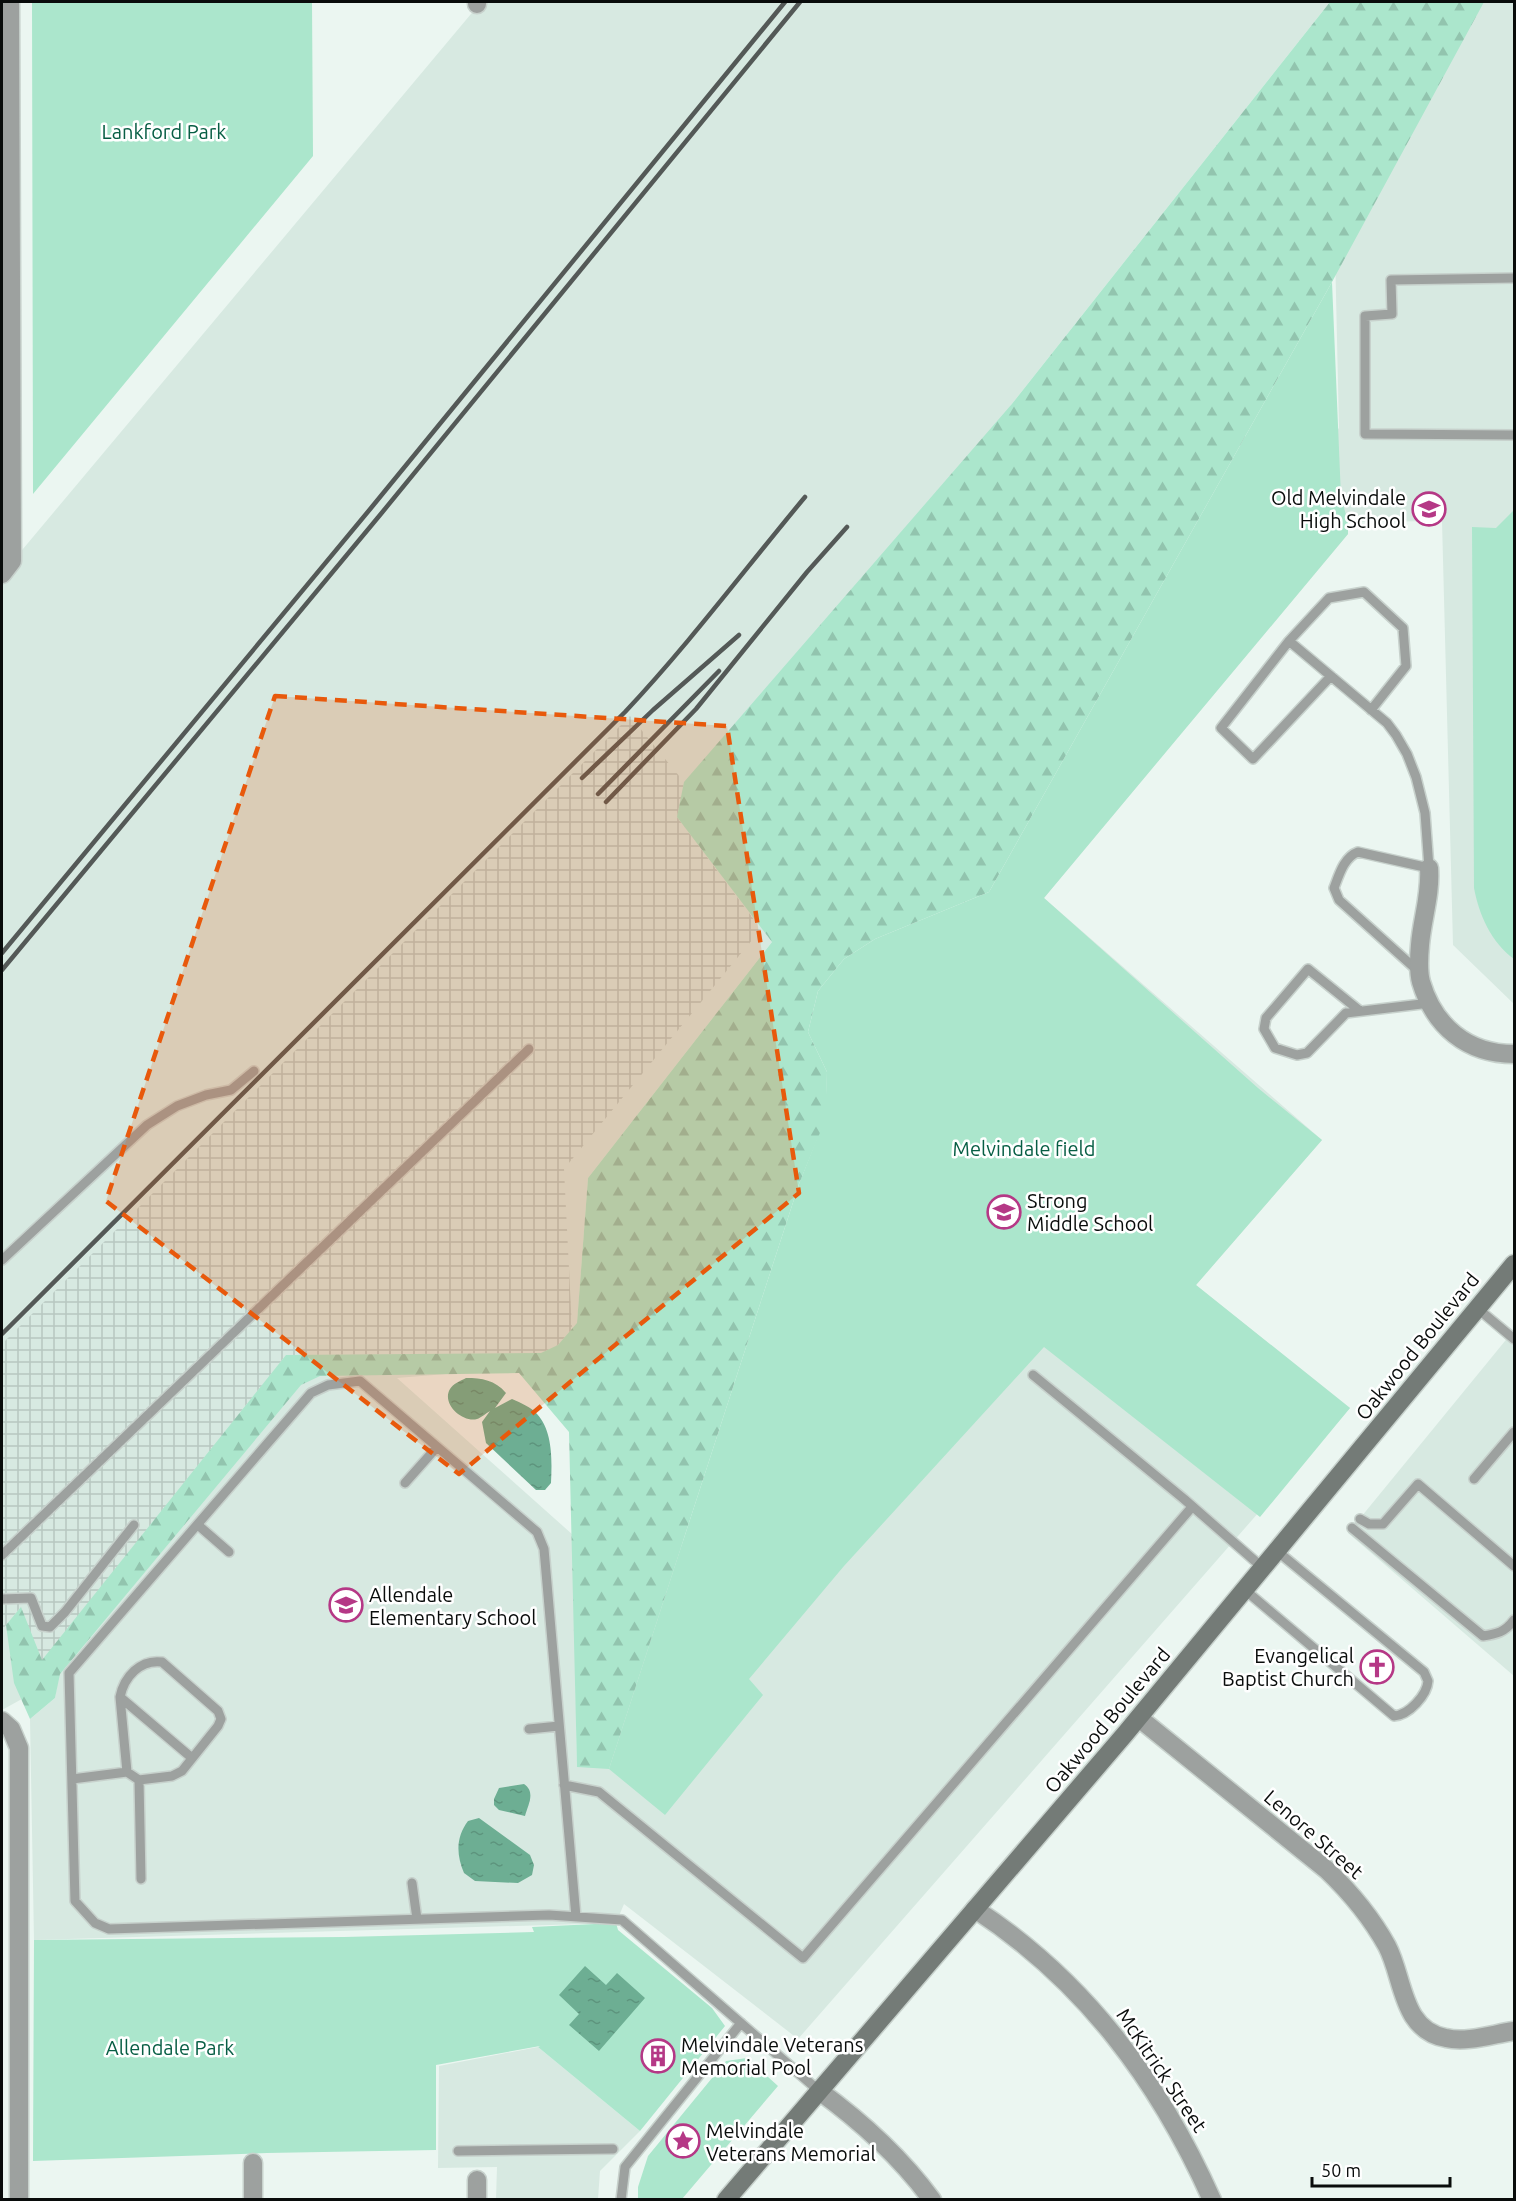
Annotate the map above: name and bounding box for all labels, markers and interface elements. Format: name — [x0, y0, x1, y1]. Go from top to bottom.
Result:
park label: Lankford Park — [102, 120, 226, 143]
place label: Old Melvindale High School — [1271, 486, 1406, 532]
school or university icon: Old Melvindale High School — [1411, 491, 1447, 527]
park label: Melvindale field — [953, 1137, 1095, 1160]
place label: Strong Middle School — [1027, 1189, 1153, 1235]
school or university icon: Strong Middle School — [986, 1194, 1022, 1230]
street label: Oakwood Boulevard — [1351, 1268, 1483, 1424]
place label: Allendale Elementary School — [369, 1583, 536, 1629]
school or university icon: Allendale Elementary School — [328, 1587, 364, 1623]
street label: Oakwood Boulevard — [1040, 1643, 1174, 1797]
place label: Evangelical Baptist Church — [1222, 1644, 1354, 1690]
church icon: Evangelical Baptist Church — [1359, 1649, 1395, 1685]
street label: Lenore Street — [1260, 1785, 1368, 1883]
street label: McKitrick Street — [1112, 2004, 1212, 2136]
place label: Melvindale Veterans Memorial Pool — [681, 2033, 863, 2079]
park label: Allendale Park — [106, 2036, 234, 2059]
building icon: Melvindale Veterans Memorial Pool — [640, 2038, 676, 2074]
place label: Melvindale Veterans Memorial — [706, 2119, 876, 2165]
place icon: Melvindale Veterans Memorial — [665, 2123, 701, 2159]
scale bar — [1312, 2150, 1450, 2188]
text: 50 m — [1321, 2160, 1361, 2180]

